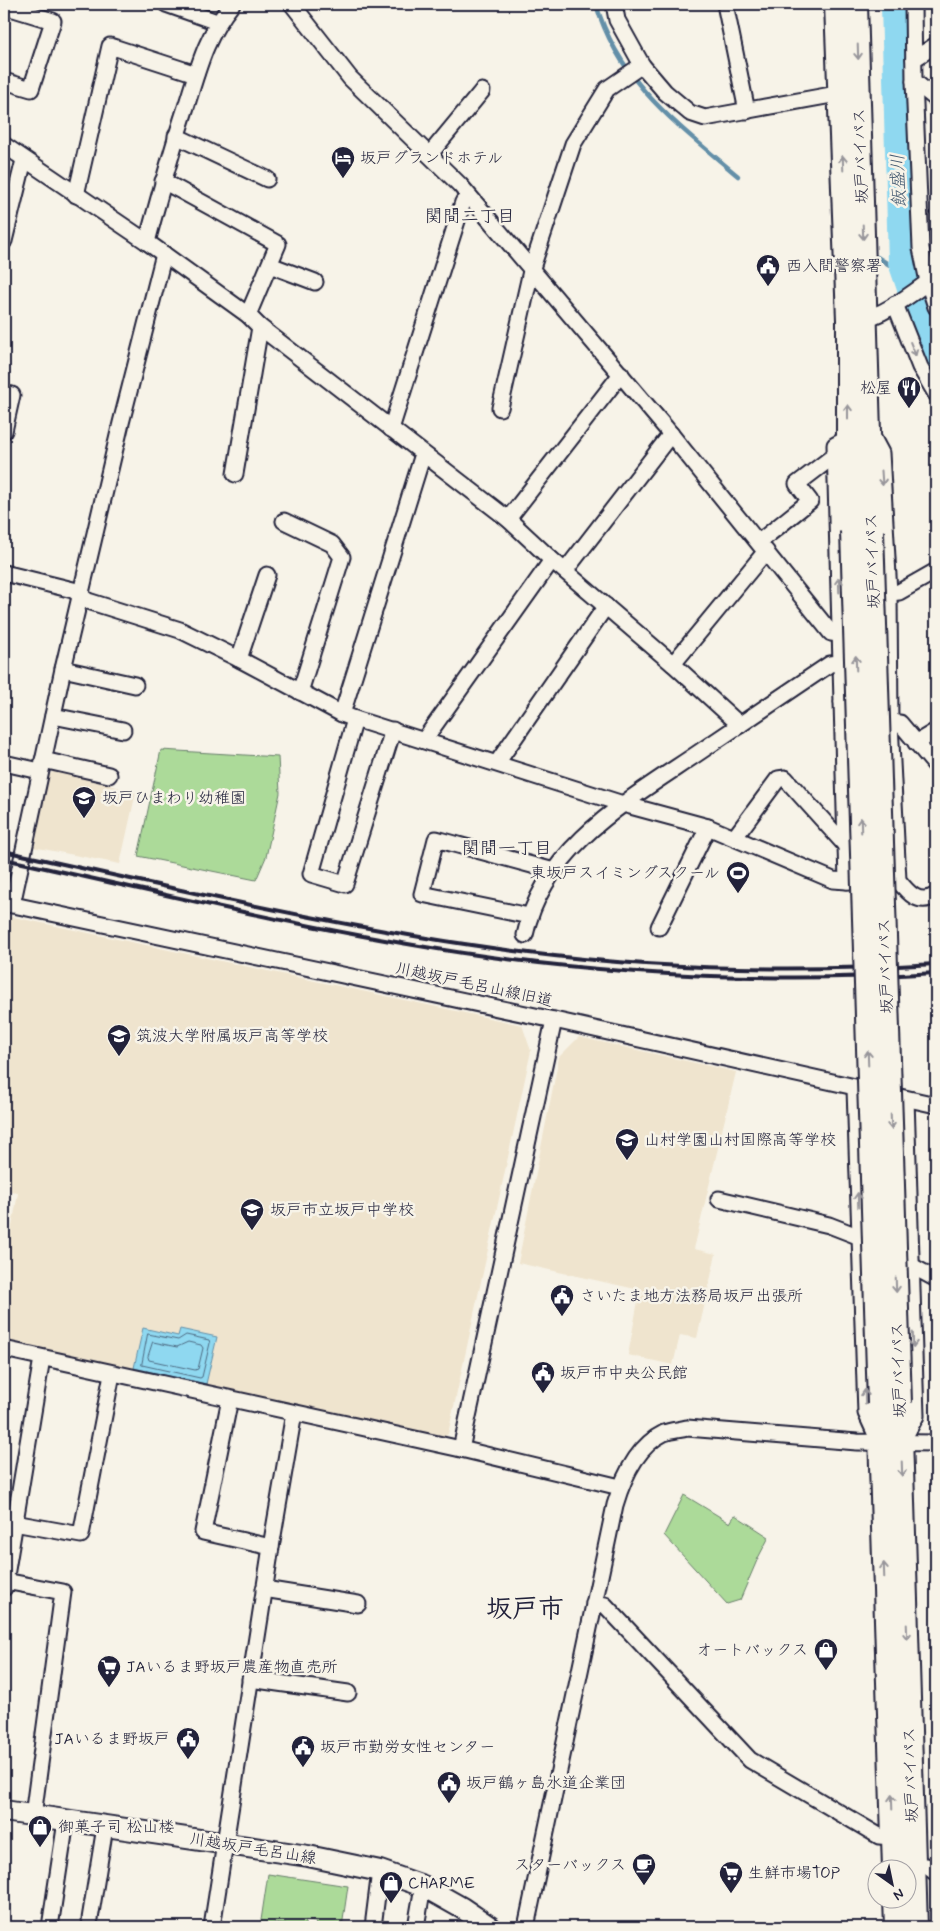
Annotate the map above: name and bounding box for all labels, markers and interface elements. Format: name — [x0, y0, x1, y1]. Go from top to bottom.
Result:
one-way arrow — [853, 44, 862, 60]
street label: 坂戸バイパス — [849, 108, 873, 204]
hotel icon: 坂戸グランドホテル — [330, 145, 356, 179]
place label: 坂戸グランドホテル — [360, 148, 503, 169]
water label: 飯盛川 — [886, 154, 912, 208]
one-way arrow — [838, 155, 847, 171]
district label: 関間二丁目 — [425, 205, 515, 229]
one-way arrow — [859, 224, 868, 240]
public building icon: 西入間警察署 — [755, 253, 781, 287]
place label: 西入間警察署 — [786, 256, 882, 277]
one-way arrow — [910, 342, 919, 357]
restaurant icon: 松屋 — [896, 375, 922, 409]
place label: 松屋 — [860, 378, 892, 399]
one-way arrow — [843, 405, 853, 421]
one-way arrow — [878, 470, 887, 486]
street label: 坂戸バイパス — [861, 513, 885, 609]
one-way arrow — [834, 578, 843, 594]
one-way arrow — [851, 655, 861, 672]
school or university icon: 坂戸ひまわり幼稚園 — [71, 785, 97, 819]
place label: 坂戸ひまわり幼稚園 — [102, 788, 246, 809]
one-way arrow — [856, 818, 866, 834]
district label: 関間一丁目 — [462, 837, 552, 861]
sports icon: 東坂戸スイミングスクール — [725, 860, 751, 894]
place label: 東坂戸スイミングスクール — [530, 863, 720, 884]
street label: 坂戸バイパス — [874, 918, 898, 1014]
street label: 川越坂戸毛呂山線旧道 — [394, 958, 554, 1012]
school or university icon: 筑波大学附属坂戸高等学校 — [106, 1023, 132, 1057]
place label: 筑波大学附属坂戸高等学校 — [136, 1026, 328, 1047]
one-way arrow — [863, 1050, 873, 1066]
one-way arrow — [886, 1114, 895, 1130]
school or university icon: 山村学園山村国際高等学校 — [614, 1127, 640, 1161]
place label: 山村学園山村国際高等学校 — [644, 1130, 836, 1151]
one-way arrow — [854, 1192, 863, 1208]
school or university icon: 坂戸市立坂戸中学校 — [239, 1197, 265, 1231]
place label: 坂戸市立坂戸中学校 — [270, 1200, 414, 1221]
one-way arrow — [891, 1276, 901, 1293]
public building icon: さいたま地方法務局坂戸出張所 — [549, 1283, 575, 1317]
place label: さいたま地方法務局坂戸出張所 — [580, 1286, 803, 1307]
street label: 坂戸バイパス — [887, 1322, 911, 1418]
one-way arrow — [908, 1332, 918, 1348]
public building icon: 坂戸市中央公民館 — [530, 1360, 556, 1394]
place label: 坂戸市中央公民館 — [560, 1363, 688, 1384]
one-way arrow — [861, 1389, 870, 1405]
one-way arrow — [897, 1461, 907, 1477]
one-way arrow — [879, 1562, 889, 1578]
district label: 坂戸市 — [486, 1593, 564, 1627]
one-way arrow — [902, 1624, 912, 1640]
shop icon: オートバックス — [813, 1637, 839, 1671]
place label: オートバックス — [696, 1640, 808, 1661]
supermarket icon: JAいるま野坂戸農産物直売所 — [96, 1654, 122, 1688]
place label: JAいるま野坂戸農産物直売所 — [126, 1657, 338, 1678]
public building icon: JAいるま野坂戸 — [175, 1726, 201, 1760]
street label: 坂戸バイパス — [899, 1727, 923, 1823]
place label: JAいるま野坂戸 — [54, 1729, 170, 1750]
public building icon: 坂戸市勤労女性センター — [290, 1734, 316, 1768]
place label: 坂戸市勤労女性センター — [320, 1737, 495, 1758]
public building icon: 坂戸鶴ヶ島水道企業団 — [436, 1770, 462, 1804]
place label: 坂戸鶴ヶ島水道企業団 — [466, 1773, 626, 1794]
one-way arrow — [887, 1795, 897, 1811]
shop icon: 御菓子司 松山楼 — [27, 1814, 53, 1848]
place label: 御菓子司 松山楼 — [58, 1817, 174, 1838]
street label: 川越坂戸毛呂山線 — [188, 1829, 318, 1869]
cafe icon: スターバックス — [631, 1852, 657, 1886]
place label: スターバックス — [514, 1855, 626, 1876]
north arrow — [868, 1858, 918, 1908]
supermarket icon: 生鮮市場TOP — [718, 1860, 744, 1894]
place label: 生鮮市場TOP — [748, 1863, 840, 1884]
shop icon: CHARME — [378, 1870, 404, 1904]
place label: CHARME — [408, 1873, 475, 1894]
text: N — [890, 1884, 907, 1904]

